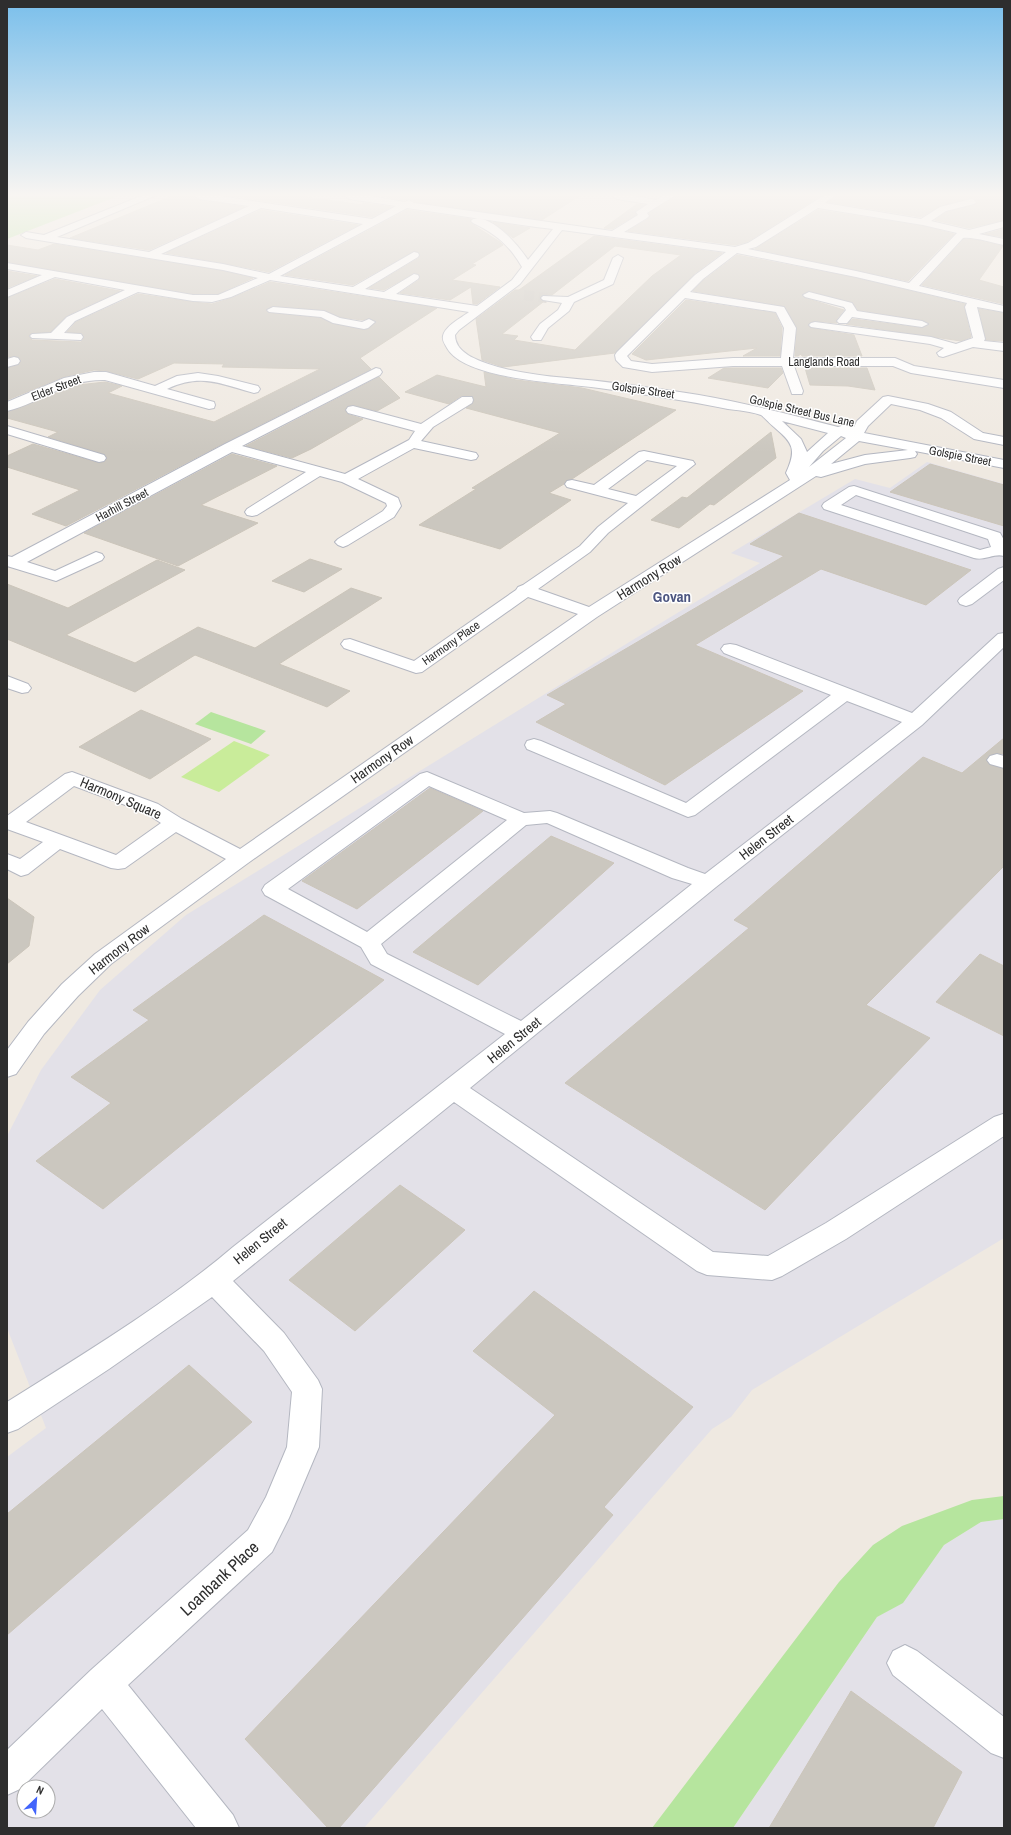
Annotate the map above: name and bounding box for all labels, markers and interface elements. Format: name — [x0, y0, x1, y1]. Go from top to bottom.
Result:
street label: Langlands Road — [788, 354, 860, 370]
street label: Elder Street — [29, 371, 83, 405]
street label: Golspie Street — [611, 378, 676, 402]
street label: Golspie Street Bus Lane — [748, 391, 856, 431]
street label: Golspie Street — [928, 442, 993, 470]
street label: Harhill Street — [93, 484, 151, 526]
street label: Harmony Row — [613, 550, 685, 604]
district label: Govan — [653, 586, 691, 607]
street label: Harmony Place — [419, 617, 483, 669]
street label: Harmony Row — [347, 730, 418, 787]
street label: Harmony Square — [78, 773, 164, 823]
street label: Helen Street — [735, 810, 797, 864]
street label: Harmony Row — [85, 919, 154, 978]
street label: Helen Street — [484, 1013, 544, 1067]
street label: Helen Street — [230, 1214, 290, 1268]
street label: Loanbank Place — [175, 1535, 264, 1621]
north arrow — [16, 1779, 56, 1819]
text: N — [34, 1782, 46, 1798]

